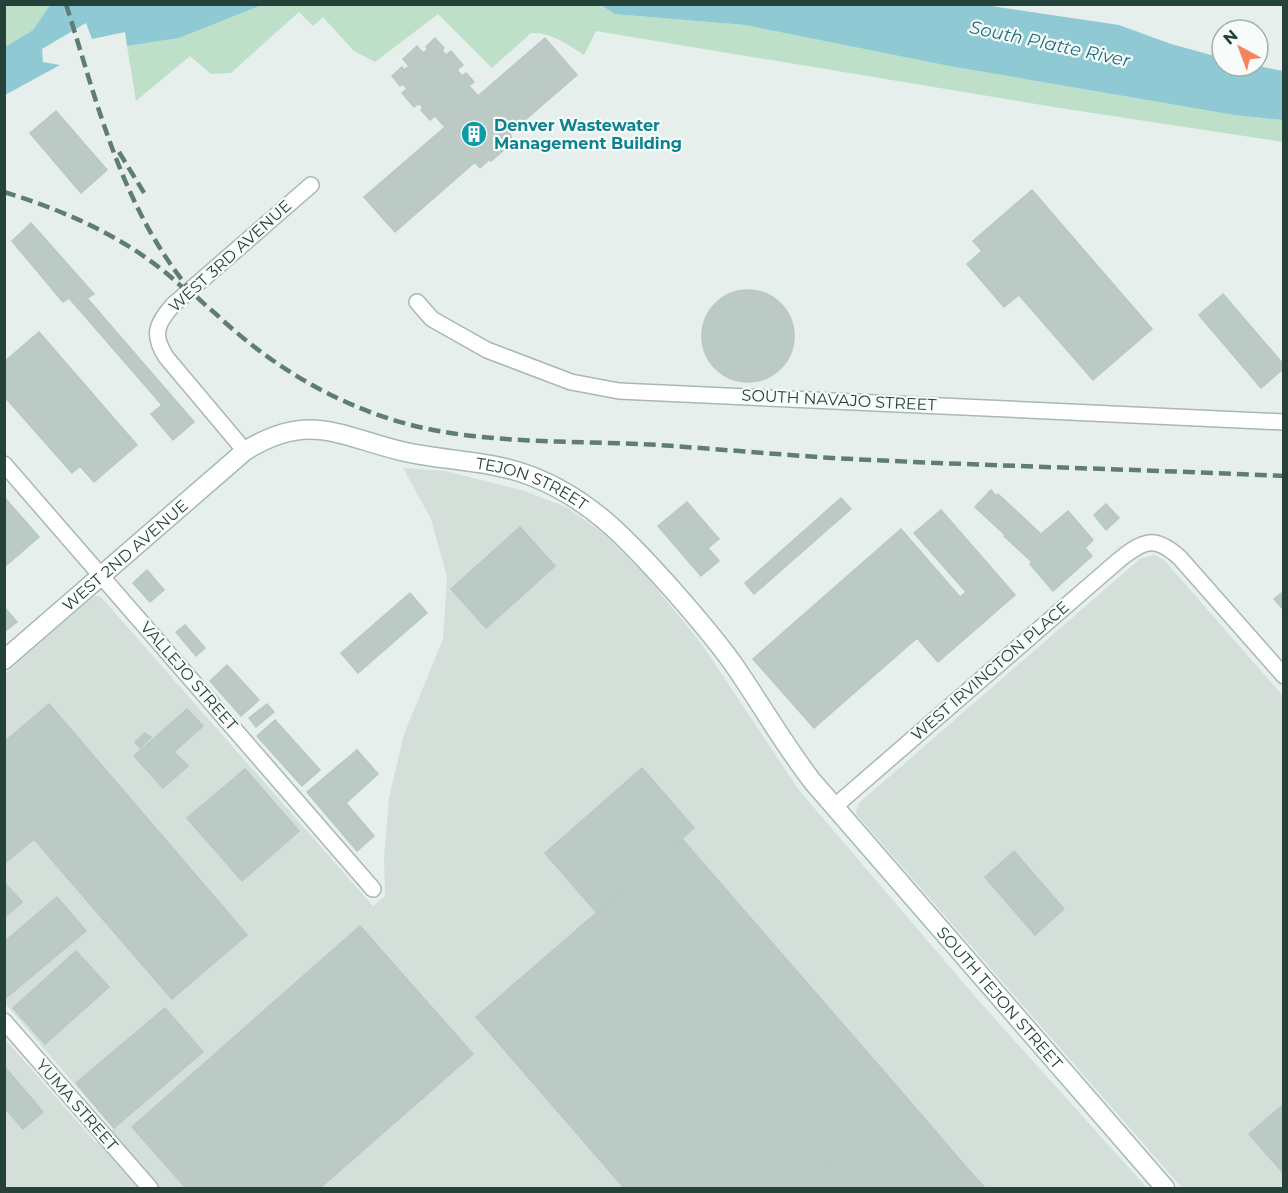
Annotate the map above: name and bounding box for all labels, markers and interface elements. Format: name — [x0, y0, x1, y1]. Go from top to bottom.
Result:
water label: South Platte River — [968, 16, 1133, 72]
north arrow — [1210, 18, 1270, 78]
text: N — [1219, 26, 1242, 48]
place label: Denver Wastewater Management Building — [494, 116, 682, 153]
building icon: Denver Wastewater Management Building — [459, 119, 489, 149]
street label: WEST 3RD AVENUE — [165, 196, 295, 316]
street label: SOUTH NAVAJO STREET — [741, 385, 938, 415]
street label: TEJON STREET — [475, 453, 592, 514]
street label: WEST 2ND AVENUE — [58, 496, 191, 615]
street label: WEST IRVINGTON PLACE — [907, 597, 1073, 745]
street label: VALLEJO STREET — [136, 618, 242, 735]
street label: SOUTH TEJON STREET — [933, 923, 1067, 1073]
street label: YUMA STREET — [32, 1056, 122, 1155]

